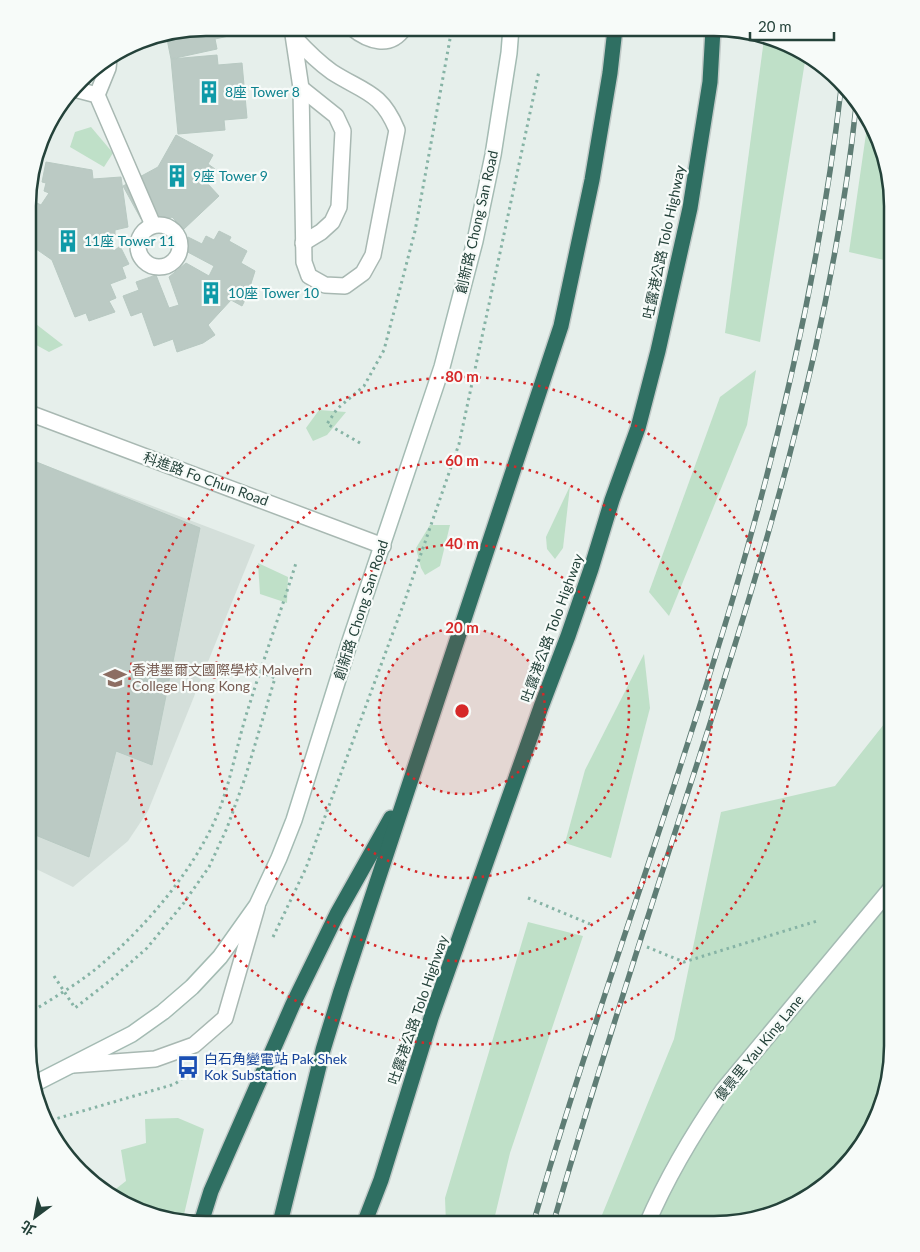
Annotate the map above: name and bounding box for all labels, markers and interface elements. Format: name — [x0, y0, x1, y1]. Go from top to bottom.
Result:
scale bar — [750, 10, 834, 42]
text: 20 m — [758, 17, 792, 35]
building icon: 8座 Tower 8 — [196, 79, 222, 105]
place label: 8座 Tower 8 — [225, 83, 300, 100]
street label: 創新路 Chong San Road — [452, 149, 501, 295]
building icon: 9座 Tower 9 — [164, 163, 190, 189]
street label: 吐露港公路 Tolo Highway — [639, 163, 688, 320]
place label: 9座 Tower 9 — [193, 167, 268, 184]
building icon: 11座 Tower 11 — [55, 228, 81, 254]
place label: 11座 Tower 11 — [84, 232, 175, 249]
building icon: 10座 Tower 10 — [198, 280, 224, 306]
place label: 10座 Tower 10 — [228, 284, 319, 301]
text: 80 m — [445, 367, 479, 385]
street label: 科進路 Fo Chun Road — [141, 448, 271, 509]
text: 60 m — [445, 451, 479, 469]
text: 40 m — [445, 534, 479, 552]
street label: 創新路 Chong San Road — [330, 538, 391, 682]
street label: 吐露港公路 Tolo Highway — [517, 551, 587, 704]
text: 20 m — [445, 618, 479, 636]
place label: 香港墨爾文國際學校 Malvern College Hong Kong — [132, 661, 312, 694]
school or university icon: 香港墨爾文國際學校 Malvern College Hong Kong — [102, 665, 128, 691]
centre of rings — [453, 702, 471, 720]
street label: 吐露港公路 Tolo Highway — [384, 932, 451, 1087]
street label: 優景里 Yau King Lane — [711, 991, 807, 1104]
place label: 白石角變電站 Pak Shek Kok Substation — [204, 1050, 348, 1083]
bus stop icon: 白石角變電站 Pak Shek Kok Substation — [175, 1054, 201, 1080]
north arrow — [10, 1192, 60, 1242]
text: 北 — [17, 1218, 38, 1239]

